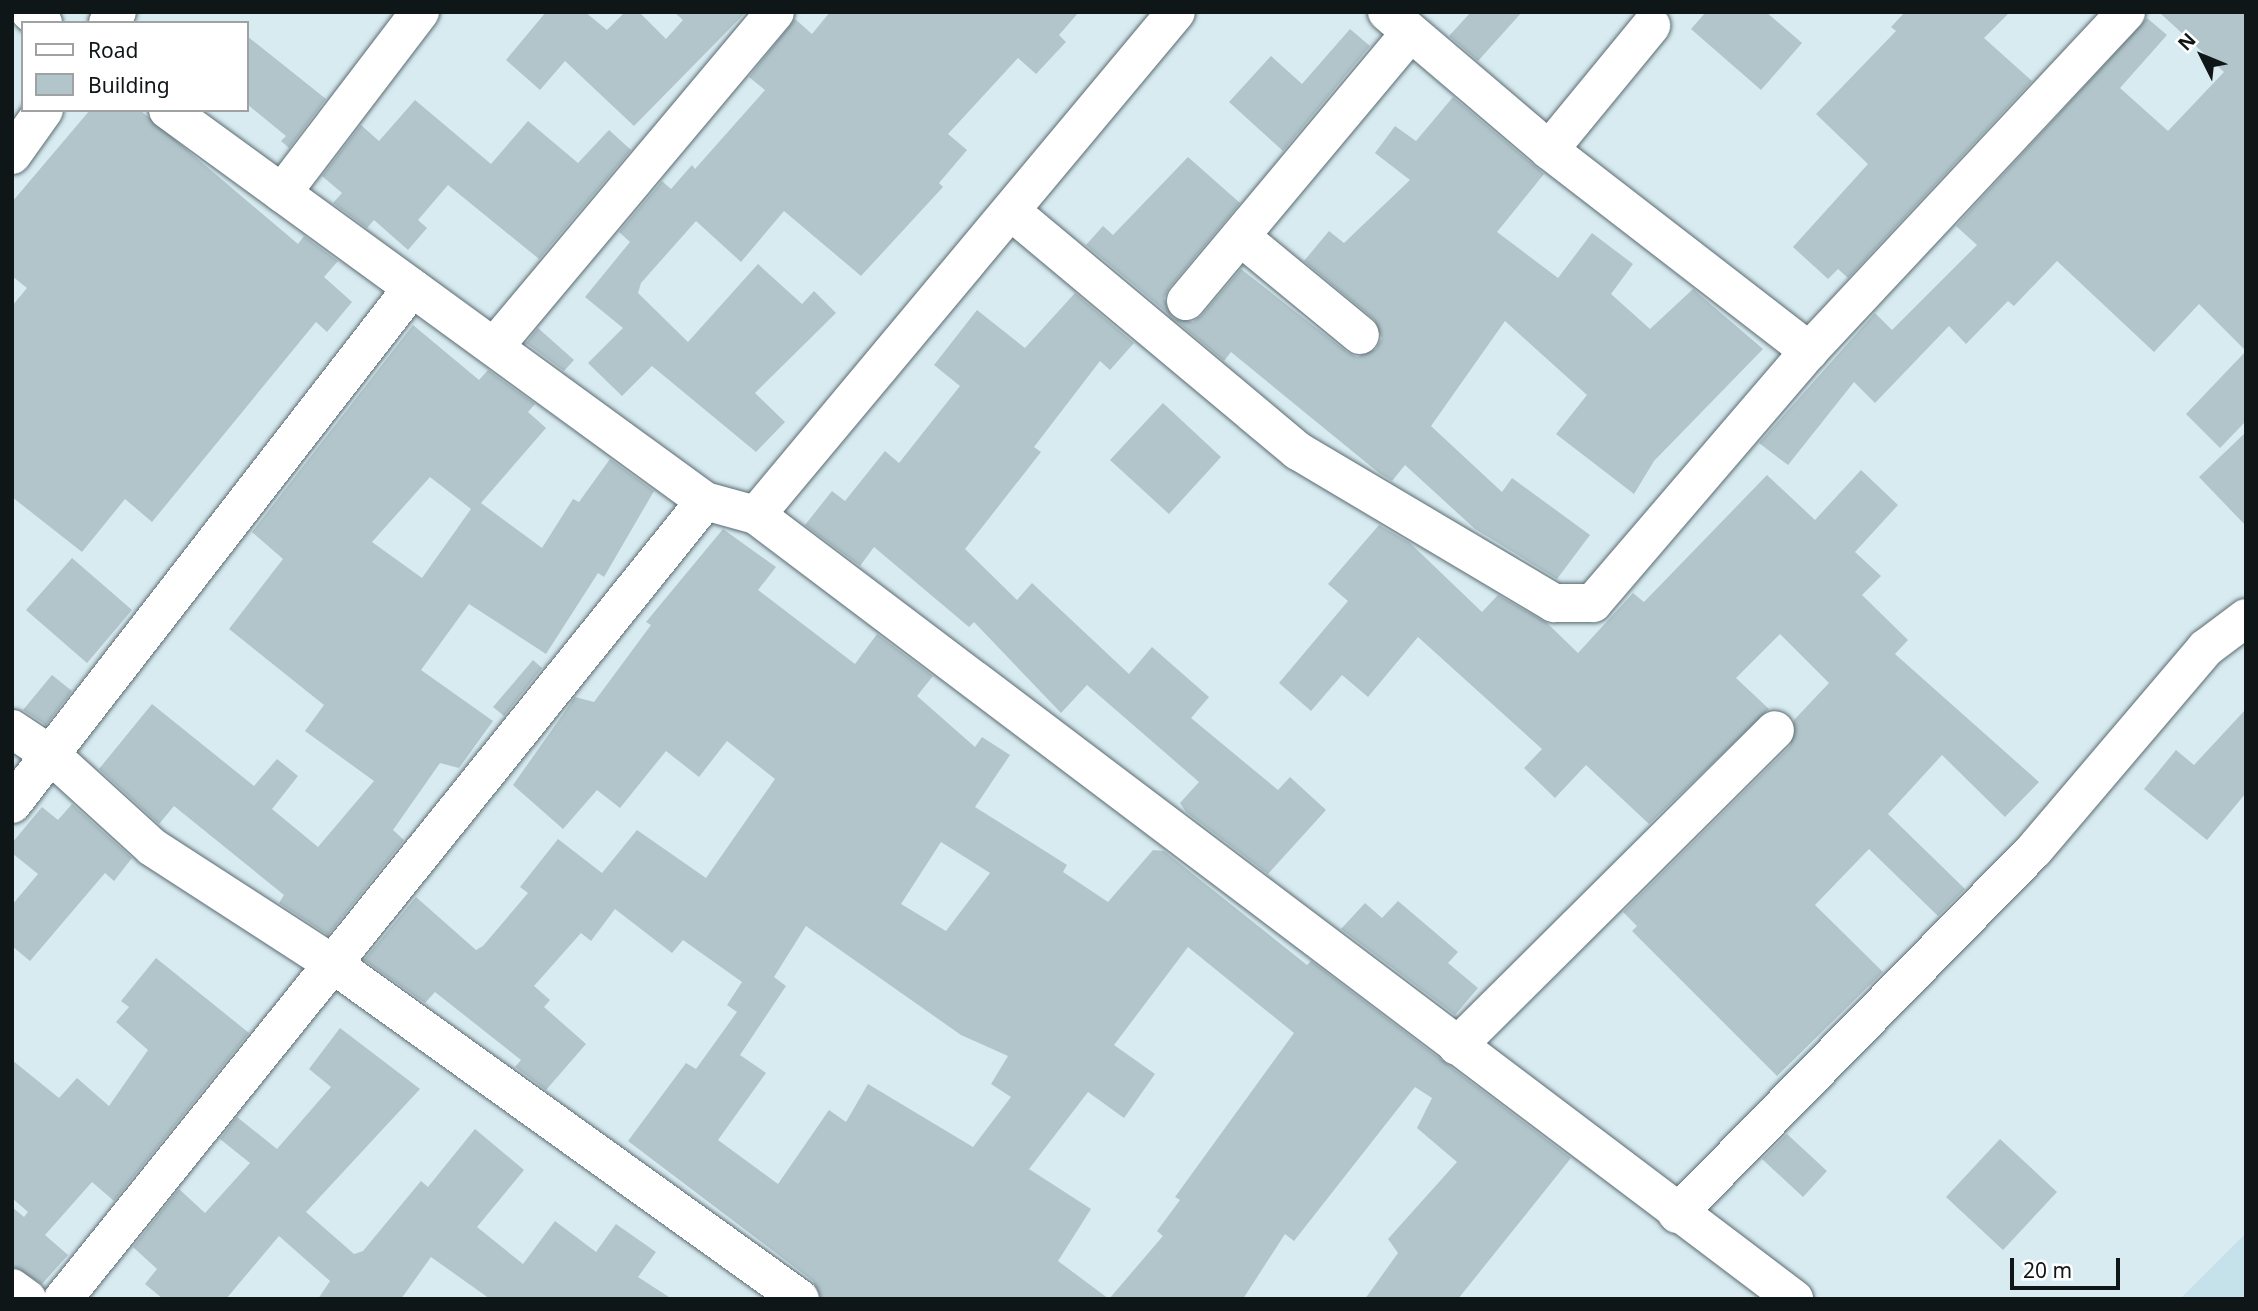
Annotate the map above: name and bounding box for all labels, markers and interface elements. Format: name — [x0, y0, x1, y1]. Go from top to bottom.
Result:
legend — [21, 21, 248, 112]
north arrow — [2167, 21, 2237, 91]
text: N — [2172, 27, 2201, 56]
text: Road — [88, 36, 138, 64]
text: Building — [88, 71, 170, 99]
scale bar — [2013, 1244, 2123, 1288]
text: 20 m — [2023, 1256, 2072, 1284]

